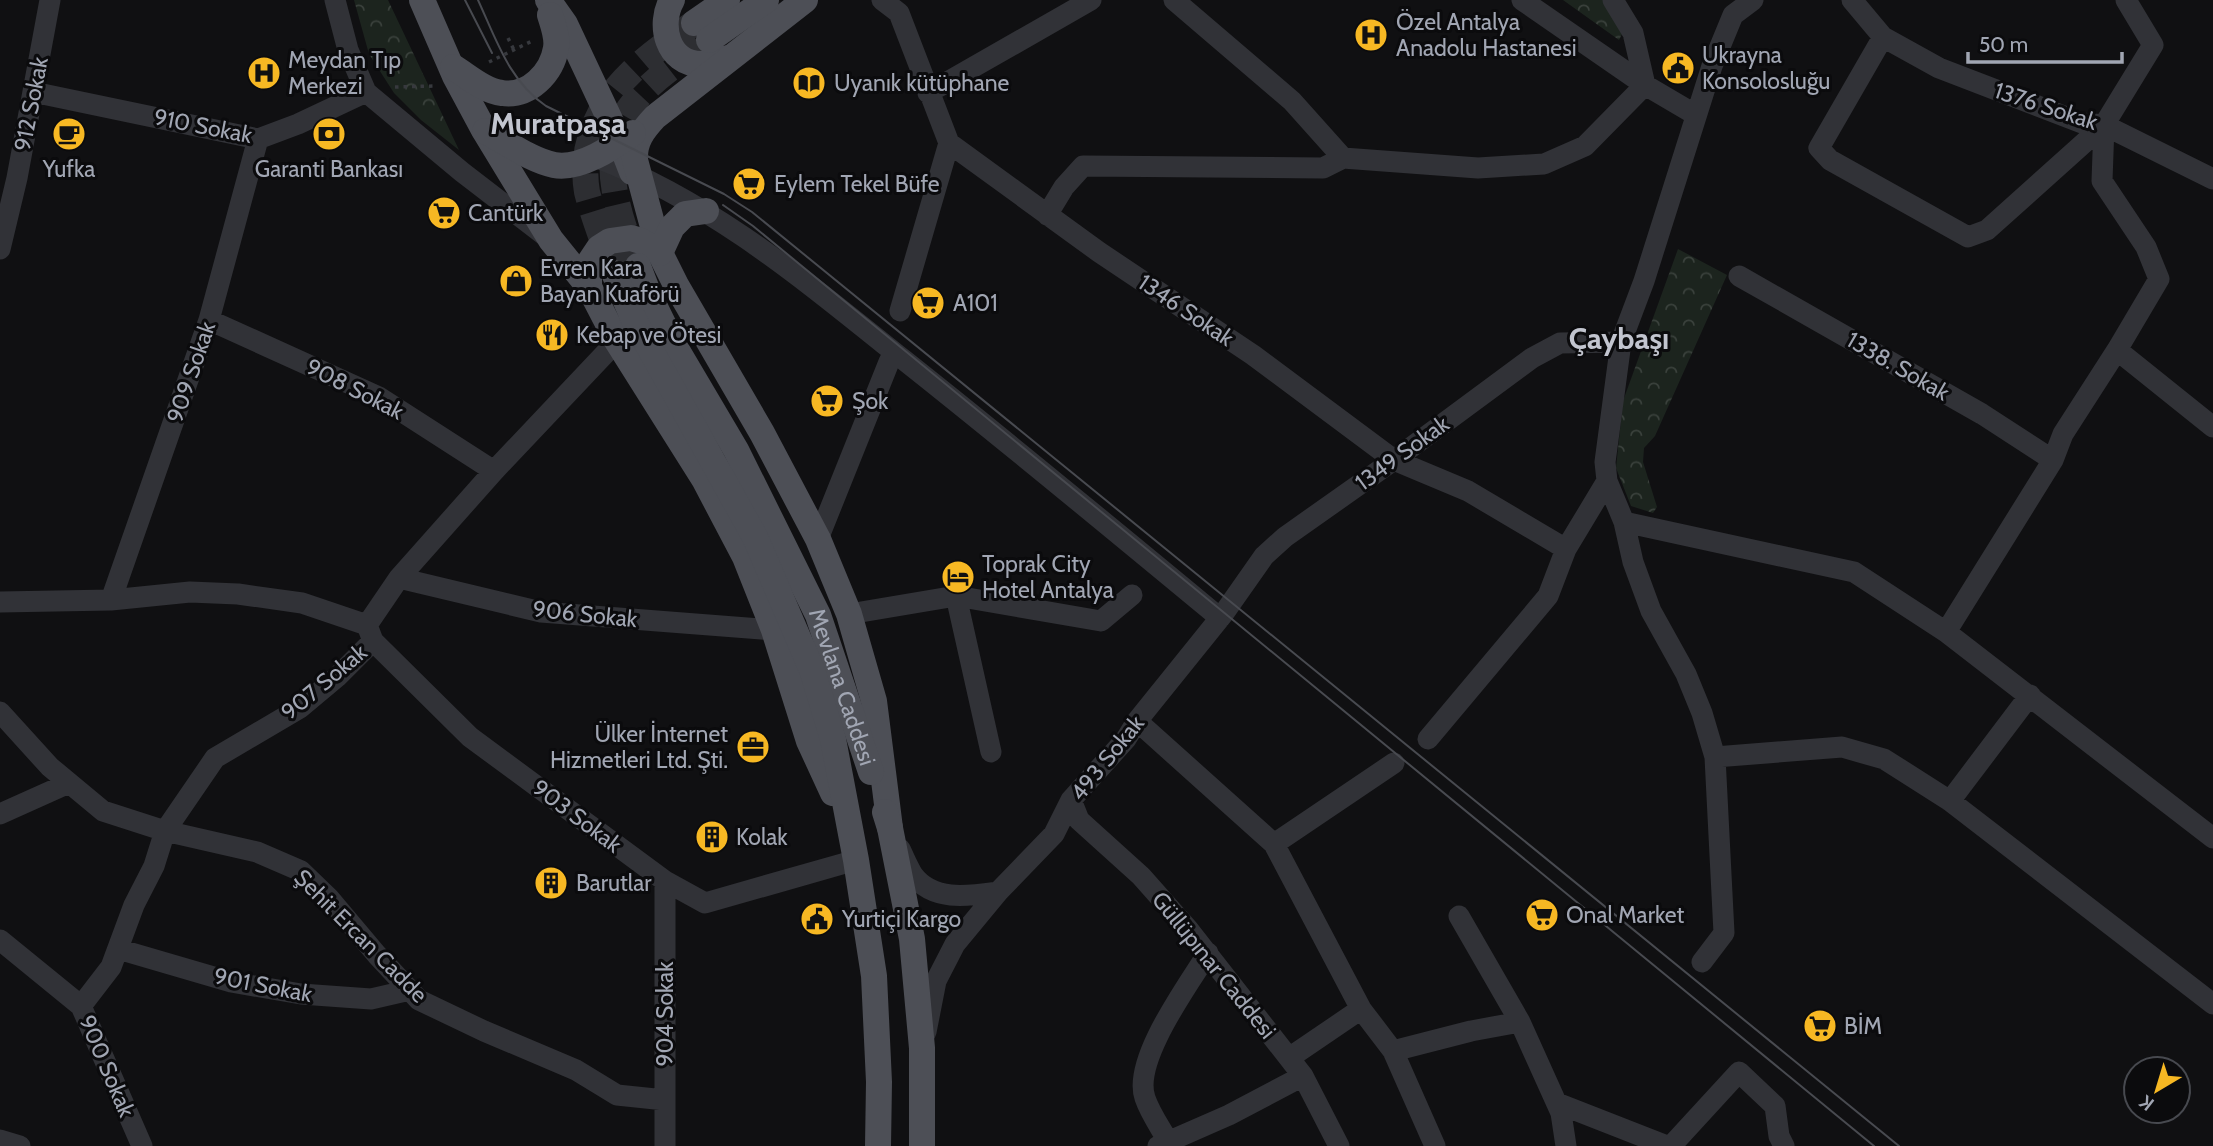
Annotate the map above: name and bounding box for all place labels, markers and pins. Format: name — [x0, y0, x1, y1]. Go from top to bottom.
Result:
place label: Özel Antalya Anadolu Hastanesi — [1396, 8, 1577, 62]
hospital icon: Özel Antalya Anadolu Hastanesi — [1352, 16, 1390, 54]
place label: Ukrayna Konsolosluğu — [1702, 41, 1830, 95]
place label: Meydan Tıp Merkezi — [288, 46, 401, 100]
public building icon: Ukrayna Konsolosluğu — [1659, 49, 1697, 87]
hospital icon: Meydan Tıp Merkezi — [245, 54, 283, 92]
library icon: Uyanık kütüphane — [790, 64, 828, 102]
place label: Uyanık kütüphane — [834, 69, 1010, 97]
cafe icon: Yufka — [50, 115, 88, 153]
bank icon: Garanti Bankası — [310, 115, 348, 153]
place label: Yufka — [42, 155, 95, 183]
place label: Garanti Bankası — [255, 155, 403, 183]
supermarket icon: Eylem Tekel Büfe — [730, 165, 768, 203]
place label: Eylem Tekel Büfe — [774, 170, 940, 198]
supermarket icon: Cantürk — [425, 194, 463, 232]
place label: Cantürk — [468, 199, 544, 227]
place label: Evren Kara Bayan Kuaförü — [540, 254, 680, 308]
shop icon: Evren Kara Bayan Kuaförü — [497, 262, 535, 300]
supermarket icon: A101 — [909, 284, 947, 322]
place label: A101 — [953, 289, 998, 317]
restaurant icon: Kebap ve Ötesi — [533, 316, 571, 354]
place label: Kebap ve Ötesi — [576, 321, 721, 349]
supermarket icon: Şok — [808, 382, 846, 420]
place label: Şok — [852, 387, 889, 415]
place label: Toprak City Hotel Antalya — [982, 550, 1114, 604]
hotel icon: Toprak City Hotel Antalya — [939, 558, 977, 596]
place label: Ülker İnternet Hizmetleri Ltd. Şti. — [550, 720, 728, 774]
office icon: Ülker İnternet Hizmetleri Ltd. Şti. — [734, 728, 772, 766]
building icon: Kolak — [693, 818, 731, 856]
place label: Kolak — [736, 823, 788, 851]
building icon: Barutlar — [532, 864, 570, 902]
place label: Barutlar — [576, 869, 652, 897]
supermarket icon: Onal Market — [1523, 896, 1561, 934]
public building icon: Yurtiçi Kargo — [798, 900, 836, 938]
place label: Onal Market — [1566, 901, 1684, 929]
place label: Yurtiçi Kargo — [841, 905, 961, 933]
supermarket icon: BİM — [1801, 1007, 1839, 1045]
place label: BİM — [1844, 1012, 1882, 1040]

